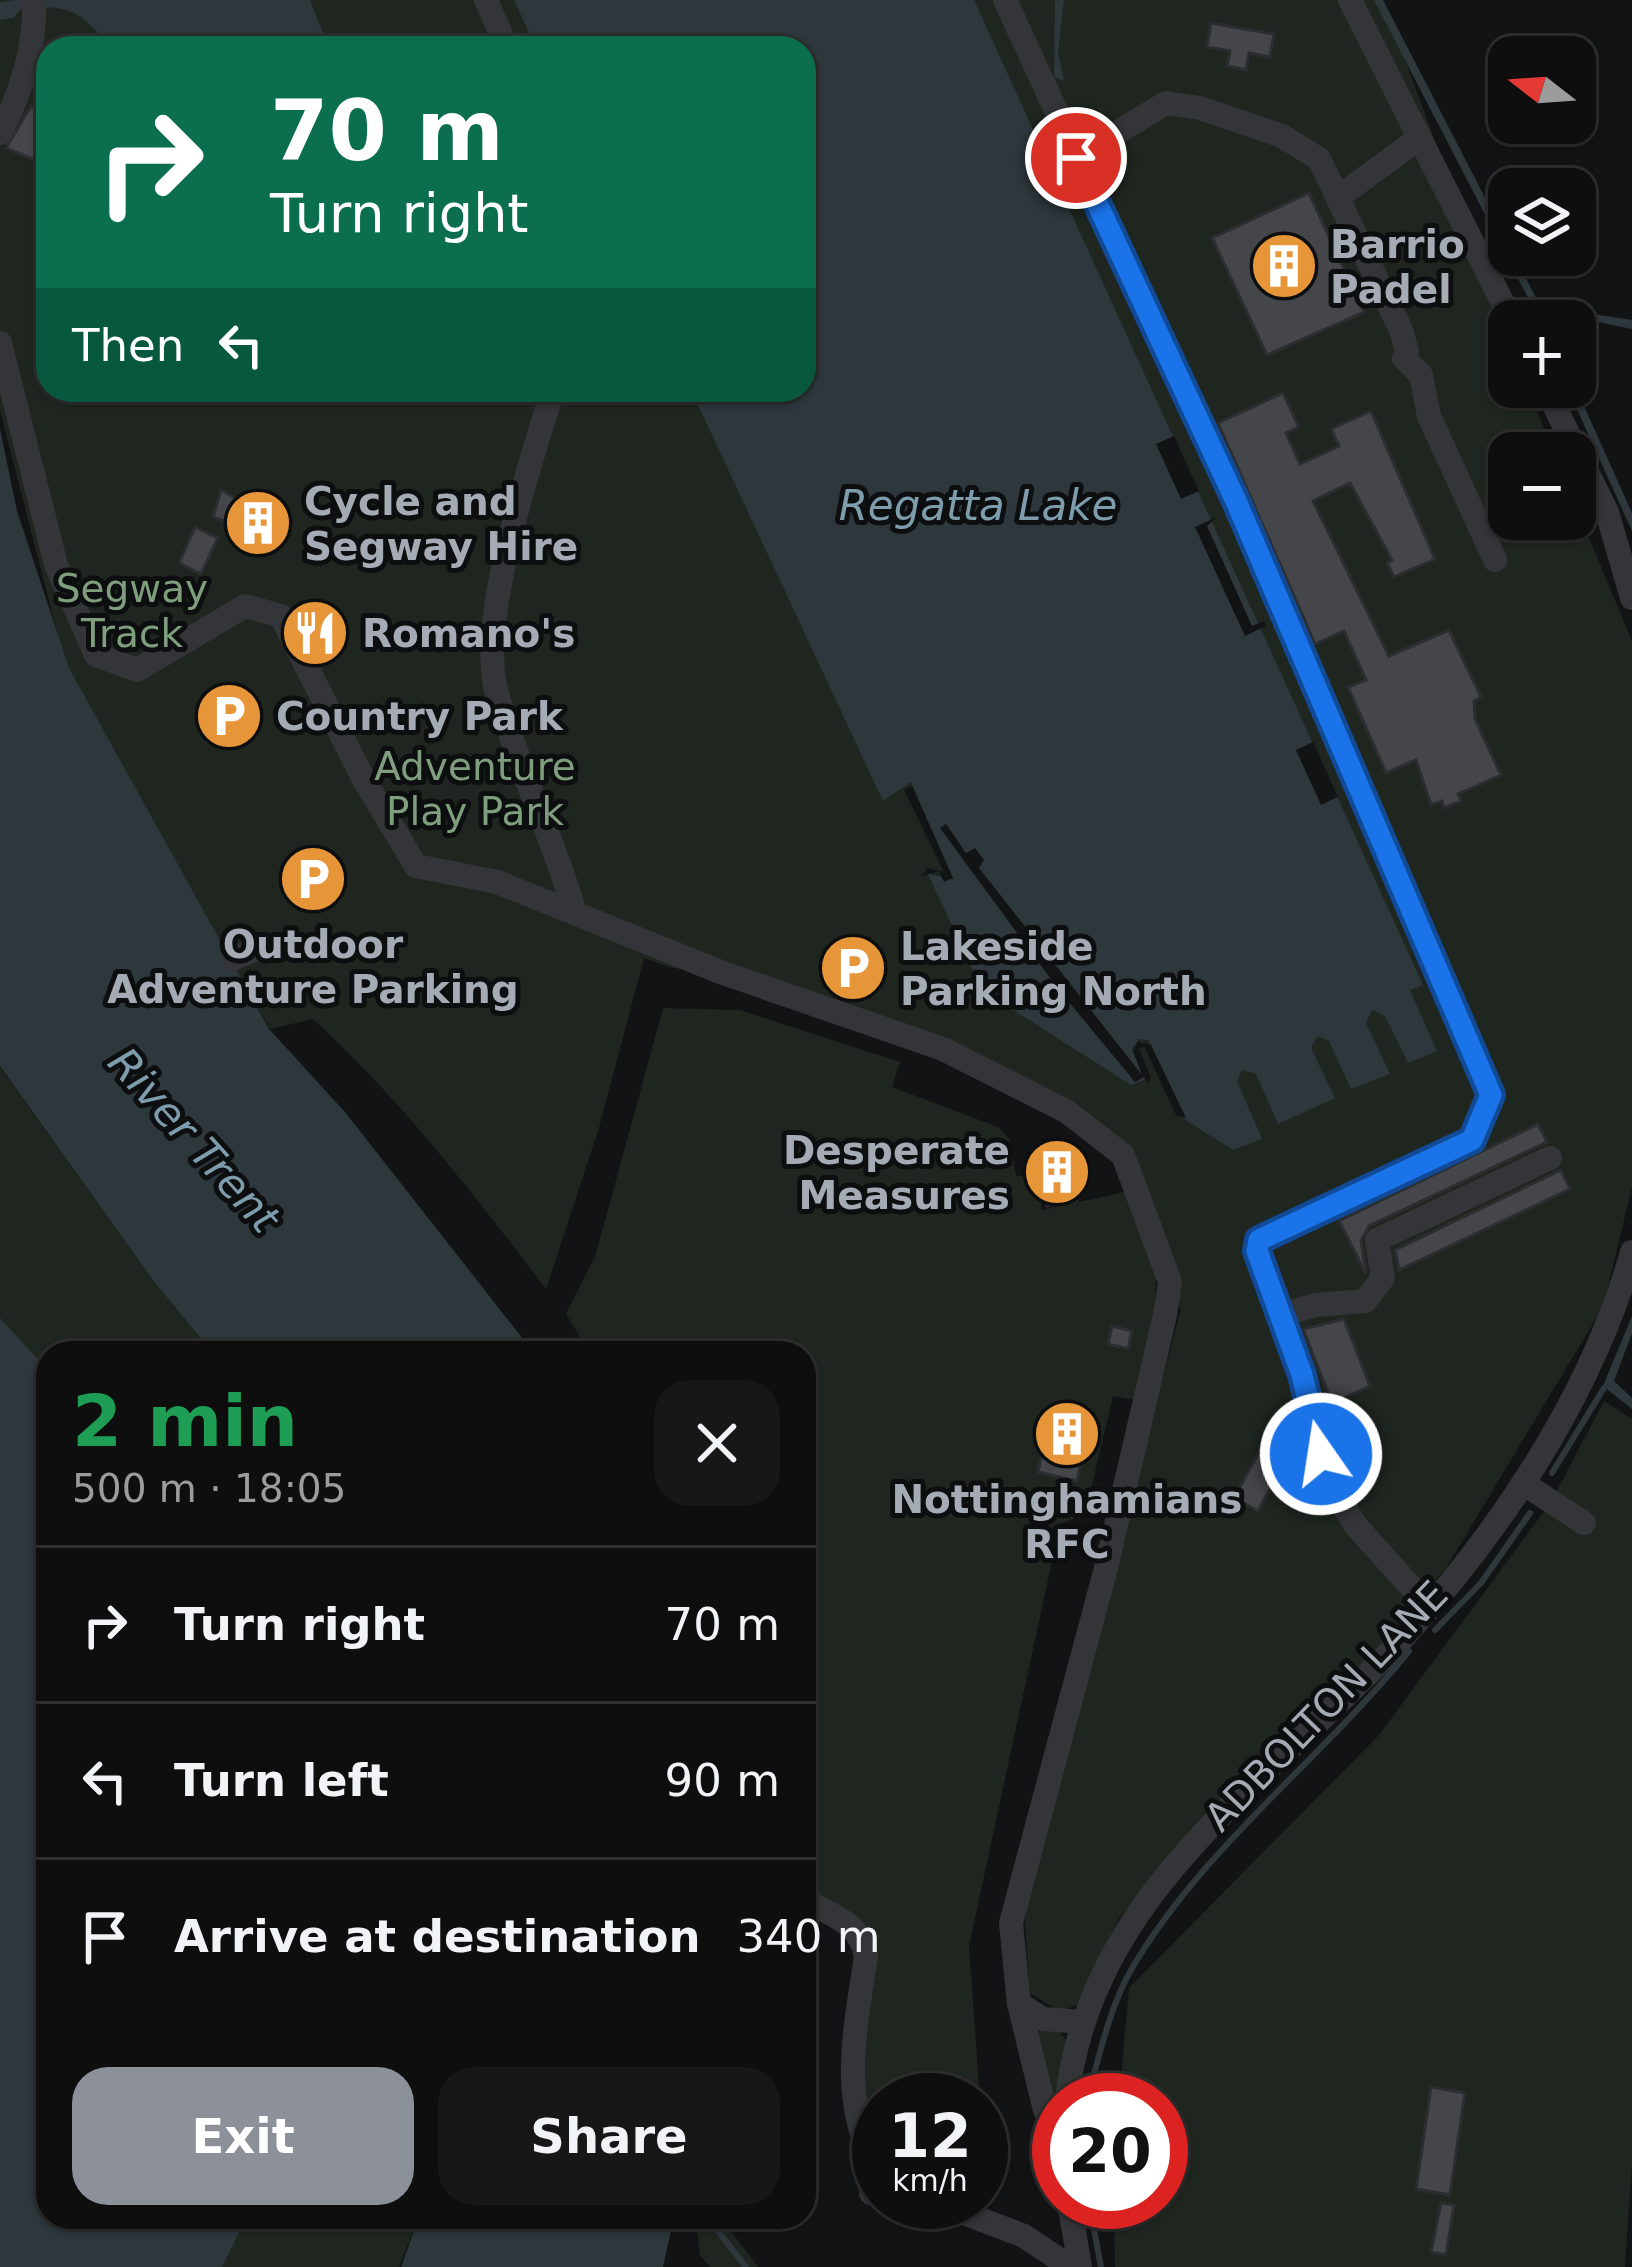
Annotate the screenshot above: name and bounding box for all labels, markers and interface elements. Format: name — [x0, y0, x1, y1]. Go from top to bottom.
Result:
north arrow — [1488, 36, 1596, 144]
map controls — [1488, 36, 1596, 540]
text: 70 m — [270, 82, 504, 180]
icon: right — [72, 84, 228, 240]
pin — [1025, 107, 1127, 209]
icon: arrive — [1043, 125, 1109, 191]
button: layers — [1488, 168, 1596, 276]
text: Turn right — [270, 182, 529, 245]
place label: Barrio Padel — [1330, 222, 1465, 312]
building icon: Barrio Padel — [1249, 231, 1319, 301]
button: + — [1488, 300, 1596, 408]
icon: left — [208, 312, 274, 378]
text: Then — [72, 319, 184, 372]
button: − — [1488, 432, 1596, 540]
place label: Cycle and Segway Hire — [304, 479, 578, 569]
water label: Regatta Lake — [839, 481, 1117, 530]
building icon: Cycle and Segway Hire — [223, 488, 293, 558]
park label: Segway Track — [56, 566, 208, 656]
restaurant icon: Romano's — [280, 598, 350, 668]
place label: Romano's — [362, 611, 576, 656]
parking icon: Country Park — [194, 681, 264, 751]
place label: Country Park — [276, 694, 564, 739]
park label: Adventure Play Park — [374, 744, 576, 834]
parking icon: Outdoor Adventure Parking — [278, 844, 348, 914]
place label: Outdoor Adventure Parking — [107, 922, 519, 1012]
place label: Lakeside Parking North — [900, 924, 1207, 1014]
parking icon: Lakeside Parking North — [818, 933, 888, 1003]
water label: River Trent — [99, 1038, 290, 1243]
place label: Desperate Measures — [783, 1128, 1010, 1218]
building icon: Desperate Measures — [1022, 1137, 1092, 1207]
text: 2 min — [72, 1379, 298, 1463]
button: close — [654, 1380, 780, 1506]
position arrow — [1258, 1391, 1384, 1517]
building icon: Nottinghamians RFC — [1032, 1399, 1102, 1469]
text: 500 m · 18:05 — [72, 1466, 346, 1511]
place label: Nottinghamians RFC — [891, 1477, 1243, 1567]
street label: ADBOLTON LANE — [1196, 1572, 1456, 1840]
icon: right — [72, 1592, 138, 1658]
text: Turn right — [174, 1598, 425, 1651]
text: 70 m — [665, 1598, 780, 1651]
icon: left — [72, 1748, 138, 1814]
text: Turn left — [174, 1754, 389, 1807]
text: 90 m — [665, 1754, 780, 1807]
icon: arrive — [72, 1904, 138, 1970]
text: Arrive at destination — [174, 1910, 700, 1963]
text: 340 m — [736, 1910, 880, 1963]
button: Exit — [72, 2067, 414, 2205]
button: Share — [438, 2067, 780, 2205]
speed limit sign: 20 — [1032, 2073, 1188, 2229]
text: 12 — [888, 2101, 972, 2171]
text: km/h — [892, 2163, 968, 2198]

